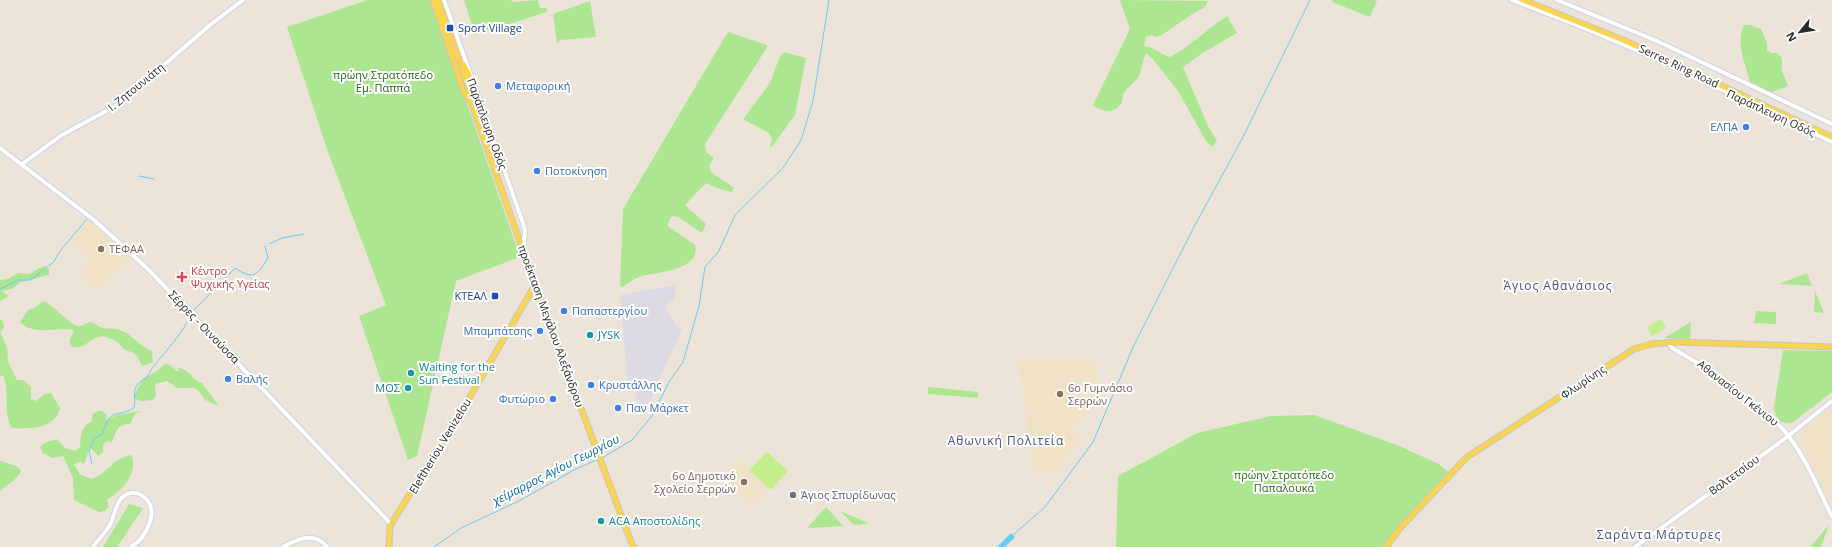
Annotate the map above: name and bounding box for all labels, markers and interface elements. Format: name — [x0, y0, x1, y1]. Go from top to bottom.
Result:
north arrow — [1780, 12, 1820, 52]
place label: Sport Village — [458, 20, 522, 35]
marker: Sport Village — [445, 23, 455, 33]
text: N — [1782, 30, 1800, 45]
street label: Serres Ring Road — [1637, 40, 1722, 91]
street label: Ι. Ζητουνιάτη — [104, 59, 167, 114]
park label: πρώην Στρατόπεδο Εμ. Παππά — [333, 67, 433, 95]
street label: Παράπλευρη Οδός — [464, 76, 511, 172]
place label: Μεταφορική — [506, 78, 570, 93]
marker: Μεταφορική — [493, 81, 503, 91]
street label: Παράπλευρη Οδός — [1724, 85, 1818, 140]
place label: ΕΛΠΑ — [1710, 119, 1738, 134]
marker: ΕΛΠΑ — [1741, 122, 1751, 132]
place label: Ποτοκίνηση — [545, 163, 607, 178]
marker: Ποτοκίνηση — [532, 166, 542, 176]
place label: ΤΕΦΑΑ — [109, 241, 144, 256]
street label: προέκταση Μεγάλου Αλεξάνδρου — [515, 243, 588, 409]
marker: ΤΕΦΑΑ — [96, 244, 106, 254]
place label: Κέντρο Ψυχικής Υγείας — [191, 263, 270, 291]
marker: Κέντρο Ψυχικής Υγείας — [176, 271, 188, 283]
district label: Άγιος Αθανάσιος — [1503, 277, 1613, 294]
street label: Σέρρες - Οινούσσα — [166, 287, 243, 367]
place label: ΚΤΕΑΛ — [455, 288, 487, 303]
marker: ΚΤΕΑΛ — [490, 291, 500, 301]
place label: Παπαστεργίου — [572, 303, 647, 318]
marker: Παπαστεργίου — [559, 306, 569, 316]
place label: Μπαμπάτσης — [464, 323, 532, 338]
marker: Μπαμπάτσης — [535, 326, 545, 336]
place label: JYSK — [597, 327, 620, 342]
marker: JYSK — [585, 330, 595, 340]
street label: Αθανασίου Γκένιου — [1695, 356, 1782, 429]
place label: Waiting for the Sun Festival — [419, 359, 495, 387]
street label: Φλωρίνης — [1557, 361, 1608, 402]
marker: Waiting for the Sun Festival — [406, 368, 416, 378]
place label: Βαλής — [236, 371, 268, 386]
marker: Βαλής — [223, 374, 233, 384]
place label: Κρυστάλλης — [599, 377, 662, 392]
place label: ΜΟΣ — [375, 380, 400, 395]
marker: Κρυστάλλης — [586, 380, 596, 390]
place label: 6ο Γυμνάσιο Σερρών — [1068, 380, 1133, 408]
marker: ΜΟΣ — [403, 383, 413, 393]
marker: 6ο Γυμνάσιο Σερρών — [1055, 389, 1065, 399]
place label: Φυτώριο — [499, 391, 545, 406]
marker: Φυτώριο — [548, 394, 558, 404]
street label: Eleftheriou Venizelou — [405, 395, 474, 496]
place label: Παν Μάρκετ — [626, 400, 689, 415]
marker: Παν Μάρκετ — [613, 403, 623, 413]
water label: χείμαρρος Αγίου Γεωργίου — [488, 430, 622, 510]
district label: Αθωνική Πολιτεία — [948, 432, 1064, 449]
street label: Βαλτετσίου — [1705, 451, 1762, 498]
park label: πρώην Στρατόπεδο Παπαλουκά — [1234, 467, 1334, 495]
place label: 6ο Δημοτικό Σχολείο Σερρών — [654, 468, 736, 496]
marker: 6ο Δημοτικό Σχολείο Σερρών — [739, 477, 749, 487]
place label: Άγιος Σπυρίδωνας — [801, 487, 896, 502]
marker: Άγιος Σπυρίδωνας — [788, 490, 798, 500]
place label: ACA Αποστολίδης — [609, 513, 700, 528]
marker: ACA Αποστολίδης — [596, 516, 606, 526]
district label: Σαράντα Μάρτυρες — [1597, 526, 1721, 543]

